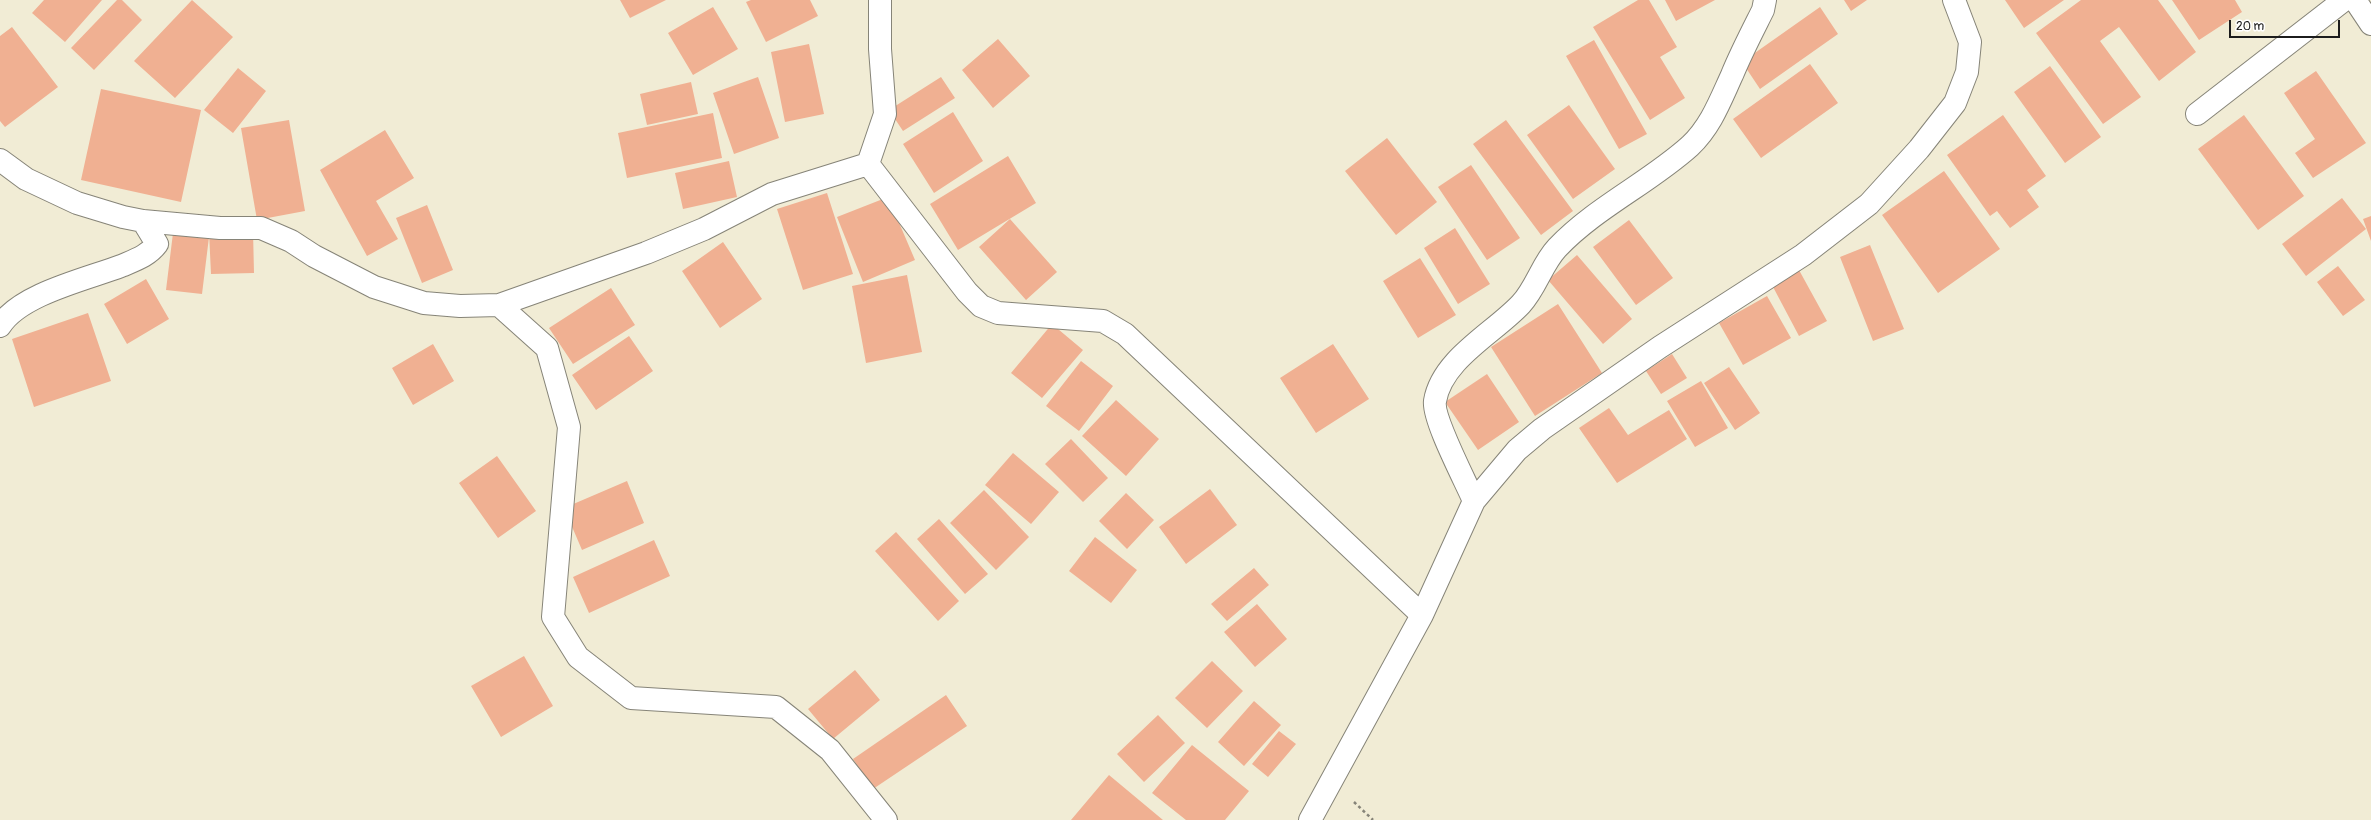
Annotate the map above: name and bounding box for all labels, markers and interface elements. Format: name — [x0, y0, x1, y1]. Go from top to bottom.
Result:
scale bar — [2231, 12, 2342, 38]
text: 20 m — [2236, 19, 2264, 34]

